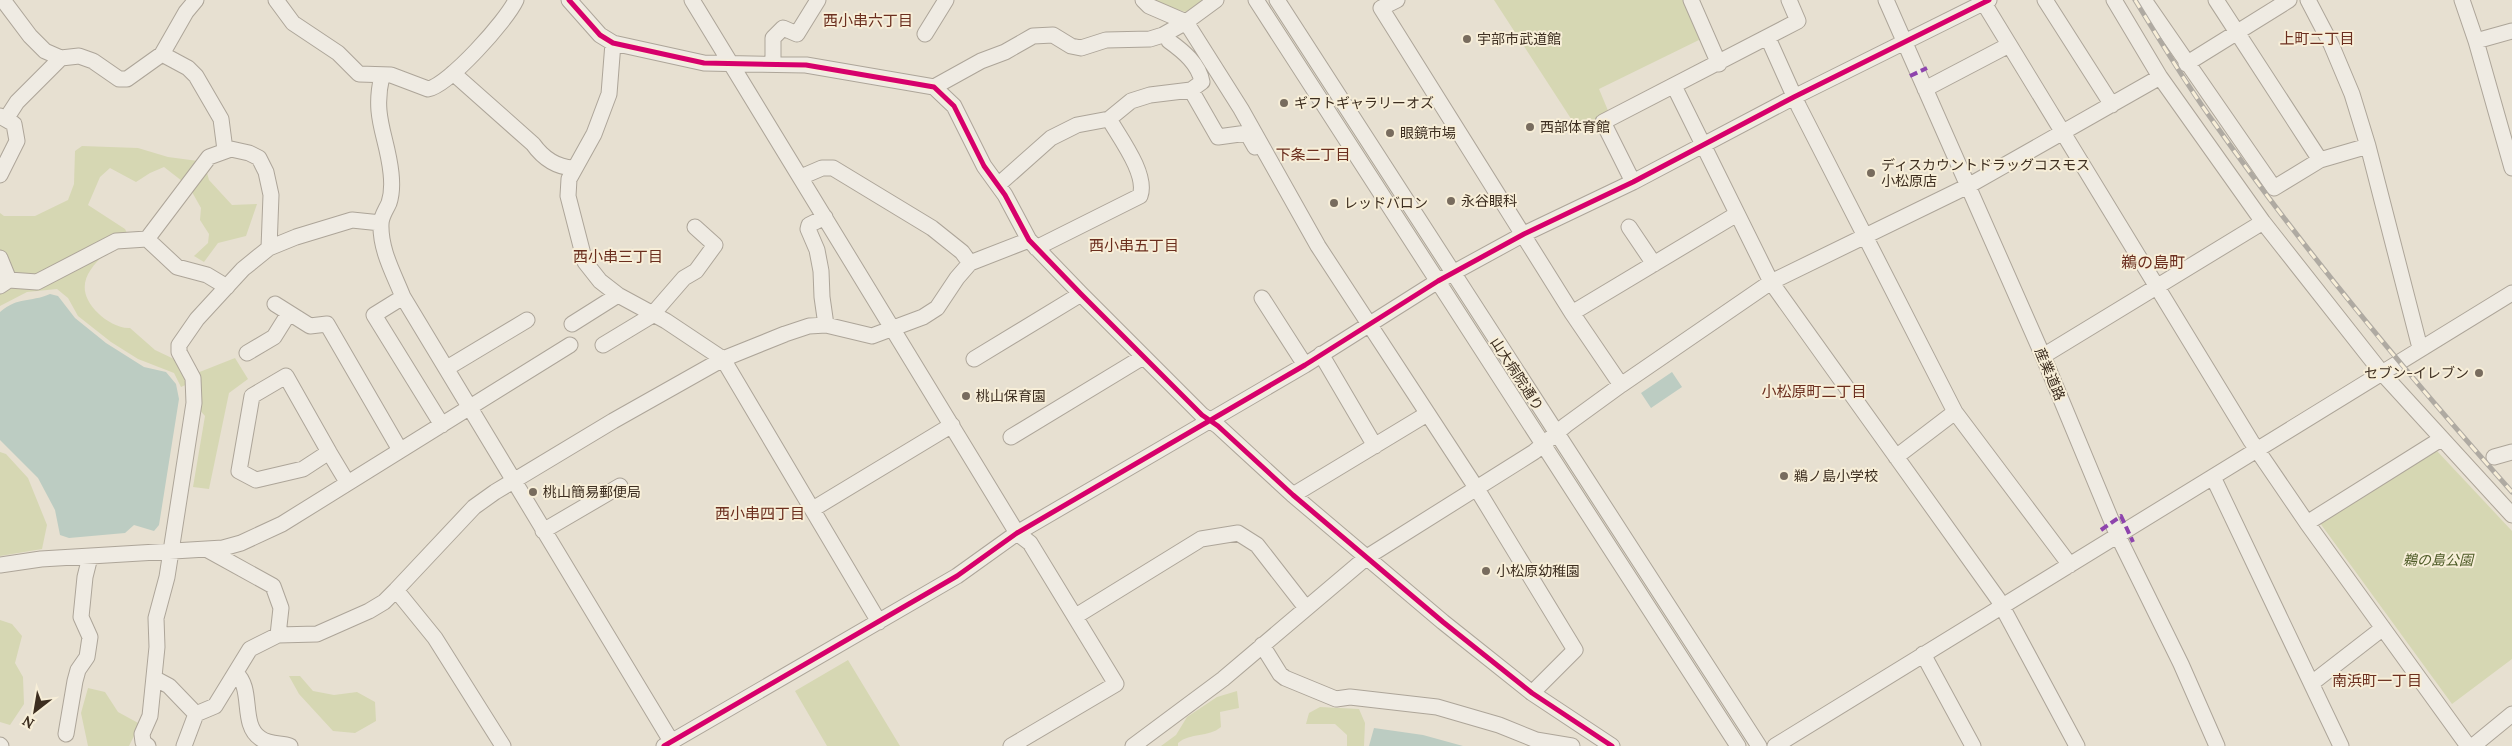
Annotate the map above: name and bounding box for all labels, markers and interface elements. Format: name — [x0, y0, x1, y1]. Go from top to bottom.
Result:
district label: 西小串六丁目 — [823, 11, 913, 30]
district label: 上町二丁目 — [2279, 29, 2355, 48]
place label: 宇部市武道館 — [1477, 30, 1561, 48]
marker: 宇部市武道館 — [1461, 33, 1473, 45]
place label: ギフトギャラリーオズ — [1294, 94, 1434, 112]
marker: ギフトギャラリーオズ — [1278, 97, 1290, 109]
place label: 西部体育館 — [1540, 118, 1610, 136]
marker: 西部体育館 — [1524, 121, 1536, 133]
place label: 眼鏡市場 — [1400, 124, 1456, 142]
marker: 眼鏡市場 — [1384, 127, 1396, 139]
district label: 下条二丁目 — [1275, 145, 1351, 164]
place label: ディスカウントドラッグコスモス 小松原店 — [1881, 156, 2090, 190]
marker: ディスカウントドラッグコスモス 小松原店 — [1865, 167, 1877, 179]
place label: 永谷眼科 — [1461, 192, 1517, 210]
place label: レッドバロン — [1344, 194, 1428, 212]
marker: 永谷眼科 — [1445, 195, 1457, 207]
marker: レッドバロン — [1328, 197, 1340, 209]
district label: 西小串五丁目 — [1089, 236, 1179, 255]
district label: 西小串三丁目 — [573, 247, 663, 266]
district label: 鵜の島町 — [2121, 252, 2185, 272]
street label: 山大病院通り — [1487, 334, 1547, 414]
street label: 産業道路 — [2031, 345, 2069, 403]
place label: セブン-イレブン — [2364, 364, 2469, 382]
marker: セブン-イレブン — [2473, 367, 2485, 379]
district label: 小松原町二丁目 — [1761, 382, 1867, 401]
place label: 桃山保育園 — [976, 387, 1046, 405]
marker: 桃山保育園 — [960, 390, 972, 402]
place label: 鵜ノ島小学校 — [1794, 467, 1878, 485]
marker: 鵜ノ島小学校 — [1778, 470, 1790, 482]
place label: 桃山簡易郵便局 — [543, 483, 641, 501]
marker: 桃山簡易郵便局 — [527, 486, 539, 498]
district label: 西小串四丁目 — [715, 504, 805, 523]
park label: 鵜の島公園 — [2403, 551, 2475, 569]
place label: 小松原幼稚園 — [1496, 562, 1580, 580]
marker: 小松原幼稚園 — [1480, 565, 1492, 577]
district label: 南浜町一丁目 — [2332, 671, 2422, 690]
north arrow — [10, 686, 60, 736]
text: N — [19, 712, 38, 733]

